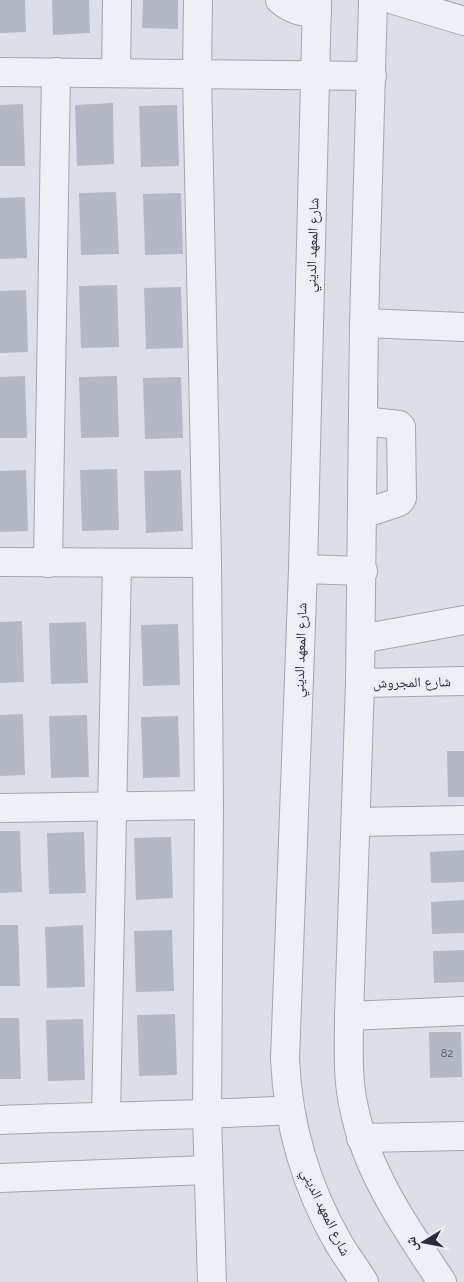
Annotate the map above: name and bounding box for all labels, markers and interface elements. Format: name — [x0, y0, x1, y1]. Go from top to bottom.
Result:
street label: شارع المعهد الديني — [302, 197, 325, 293]
street label: شارع المعهد الديني — [290, 602, 313, 698]
street label: شارع المجروش — [373, 673, 451, 693]
house number: 82 — [441, 1047, 453, 1060]
street label: شارع المعهد الديني — [295, 1166, 354, 1260]
north arrow — [399, 1217, 449, 1267]
text: ش — [402, 1235, 421, 1253]

